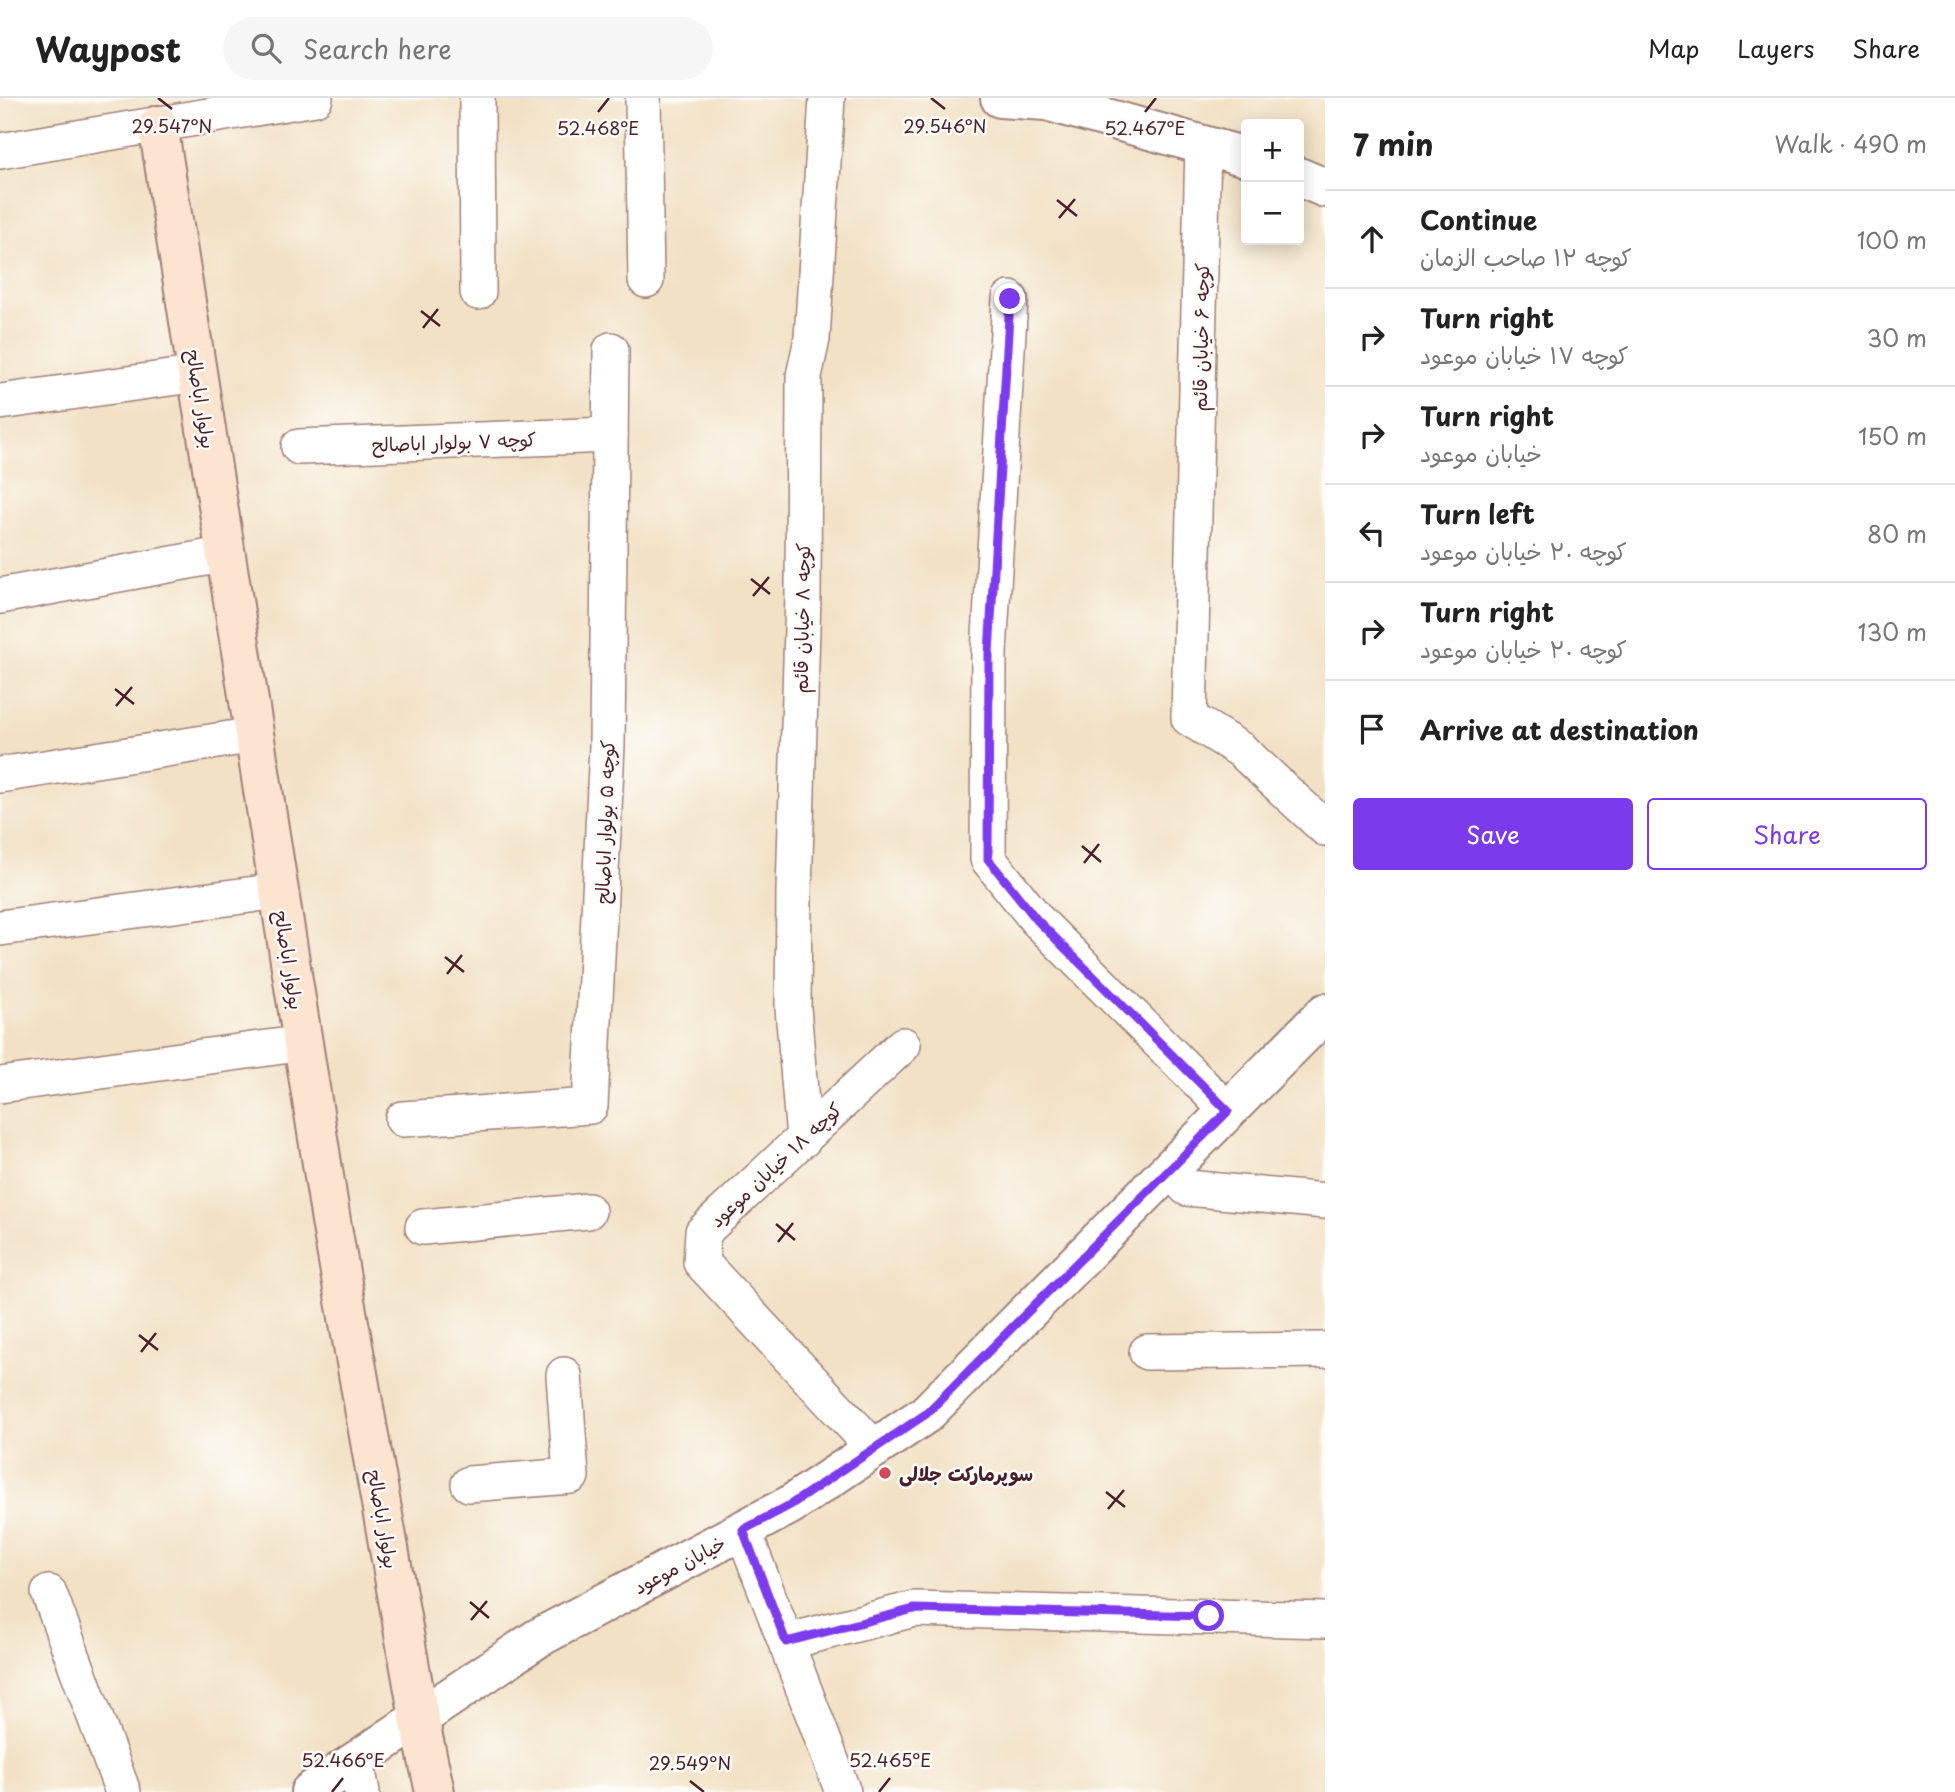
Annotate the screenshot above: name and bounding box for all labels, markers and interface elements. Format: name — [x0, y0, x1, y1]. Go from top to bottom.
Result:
search box — [223, 17, 713, 80]
text: Waypost — [35, 23, 181, 73]
icon: search — [247, 29, 285, 67]
text: Search here — [303, 29, 452, 68]
text: Map — [1648, 30, 1699, 66]
text: Layers — [1737, 30, 1814, 66]
text: Share — [1852, 30, 1920, 66]
text: 29.547°N — [132, 112, 212, 139]
text: 29.546°N — [903, 112, 987, 139]
text: 52.468°E — [557, 114, 639, 141]
text: 52.467°E — [1104, 114, 1186, 141]
map controls — [1241, 119, 1304, 245]
button: + — [1241, 119, 1304, 182]
text: 7 min — [1353, 121, 1434, 166]
text: Walk · 490 m — [1775, 126, 1927, 161]
button: − — [1241, 182, 1304, 245]
text: Continue — [1420, 200, 1537, 239]
icon: ahead — [1353, 220, 1391, 258]
text: 100 m — [1857, 222, 1927, 257]
text: کوچه ۱۲ صاحب الزمان — [1420, 239, 1632, 274]
street label: کوچه ۶ خیابان قائم — [1185, 262, 1217, 412]
route end — [994, 283, 1025, 314]
text: Turn right — [1420, 298, 1554, 337]
icon: right — [1353, 318, 1391, 356]
text: 30 m — [1866, 320, 1927, 355]
text: کوچه ۱۷ خیابان موعود — [1420, 337, 1629, 372]
street label: بولوار اباصالح — [180, 347, 224, 451]
text: Turn right — [1420, 396, 1554, 435]
icon: right — [1353, 416, 1391, 454]
text: 150 m — [1858, 418, 1927, 453]
street label: کوچه ۷ بولوار اباصالح — [371, 424, 537, 458]
text: خیابان موعود — [1420, 435, 1542, 470]
text: Turn left — [1420, 494, 1535, 533]
icon: left — [1353, 514, 1391, 552]
text: 80 m — [1867, 516, 1927, 551]
text: کوچه ۲۰ خیابان موعود — [1420, 533, 1627, 568]
street label: کوچه ۸ خیابان قائم — [786, 542, 818, 694]
text: Turn right — [1420, 592, 1554, 631]
icon: right — [1353, 612, 1391, 650]
text: 130 m — [1857, 614, 1927, 649]
text: کوچه ۲۰ خیابان موعود — [1420, 631, 1627, 666]
icon: arrive — [1353, 710, 1391, 748]
text: Arrive at destination — [1420, 710, 1699, 749]
street label: کوچه ۵ بولوار اباصالح — [587, 739, 621, 905]
button: Save — [1353, 798, 1633, 870]
button: Share — [1647, 798, 1927, 870]
street label: بولوار اباصالح — [268, 908, 312, 1012]
street label: کوچه ۱۸ خیابان موعود — [702, 1095, 848, 1233]
place label: سوپرمارکت جلالی — [899, 1459, 1033, 1487]
marker: سوپرمارکت جلالی — [877, 1465, 893, 1481]
street label: بولوار اباصالح — [362, 1467, 406, 1571]
street label: خیابان موعود — [628, 1528, 730, 1600]
route start — [1193, 1600, 1224, 1631]
text: 52.466°E — [301, 1746, 385, 1773]
text: 52.465°E — [849, 1746, 931, 1773]
text: 29.549°N — [649, 1749, 731, 1776]

